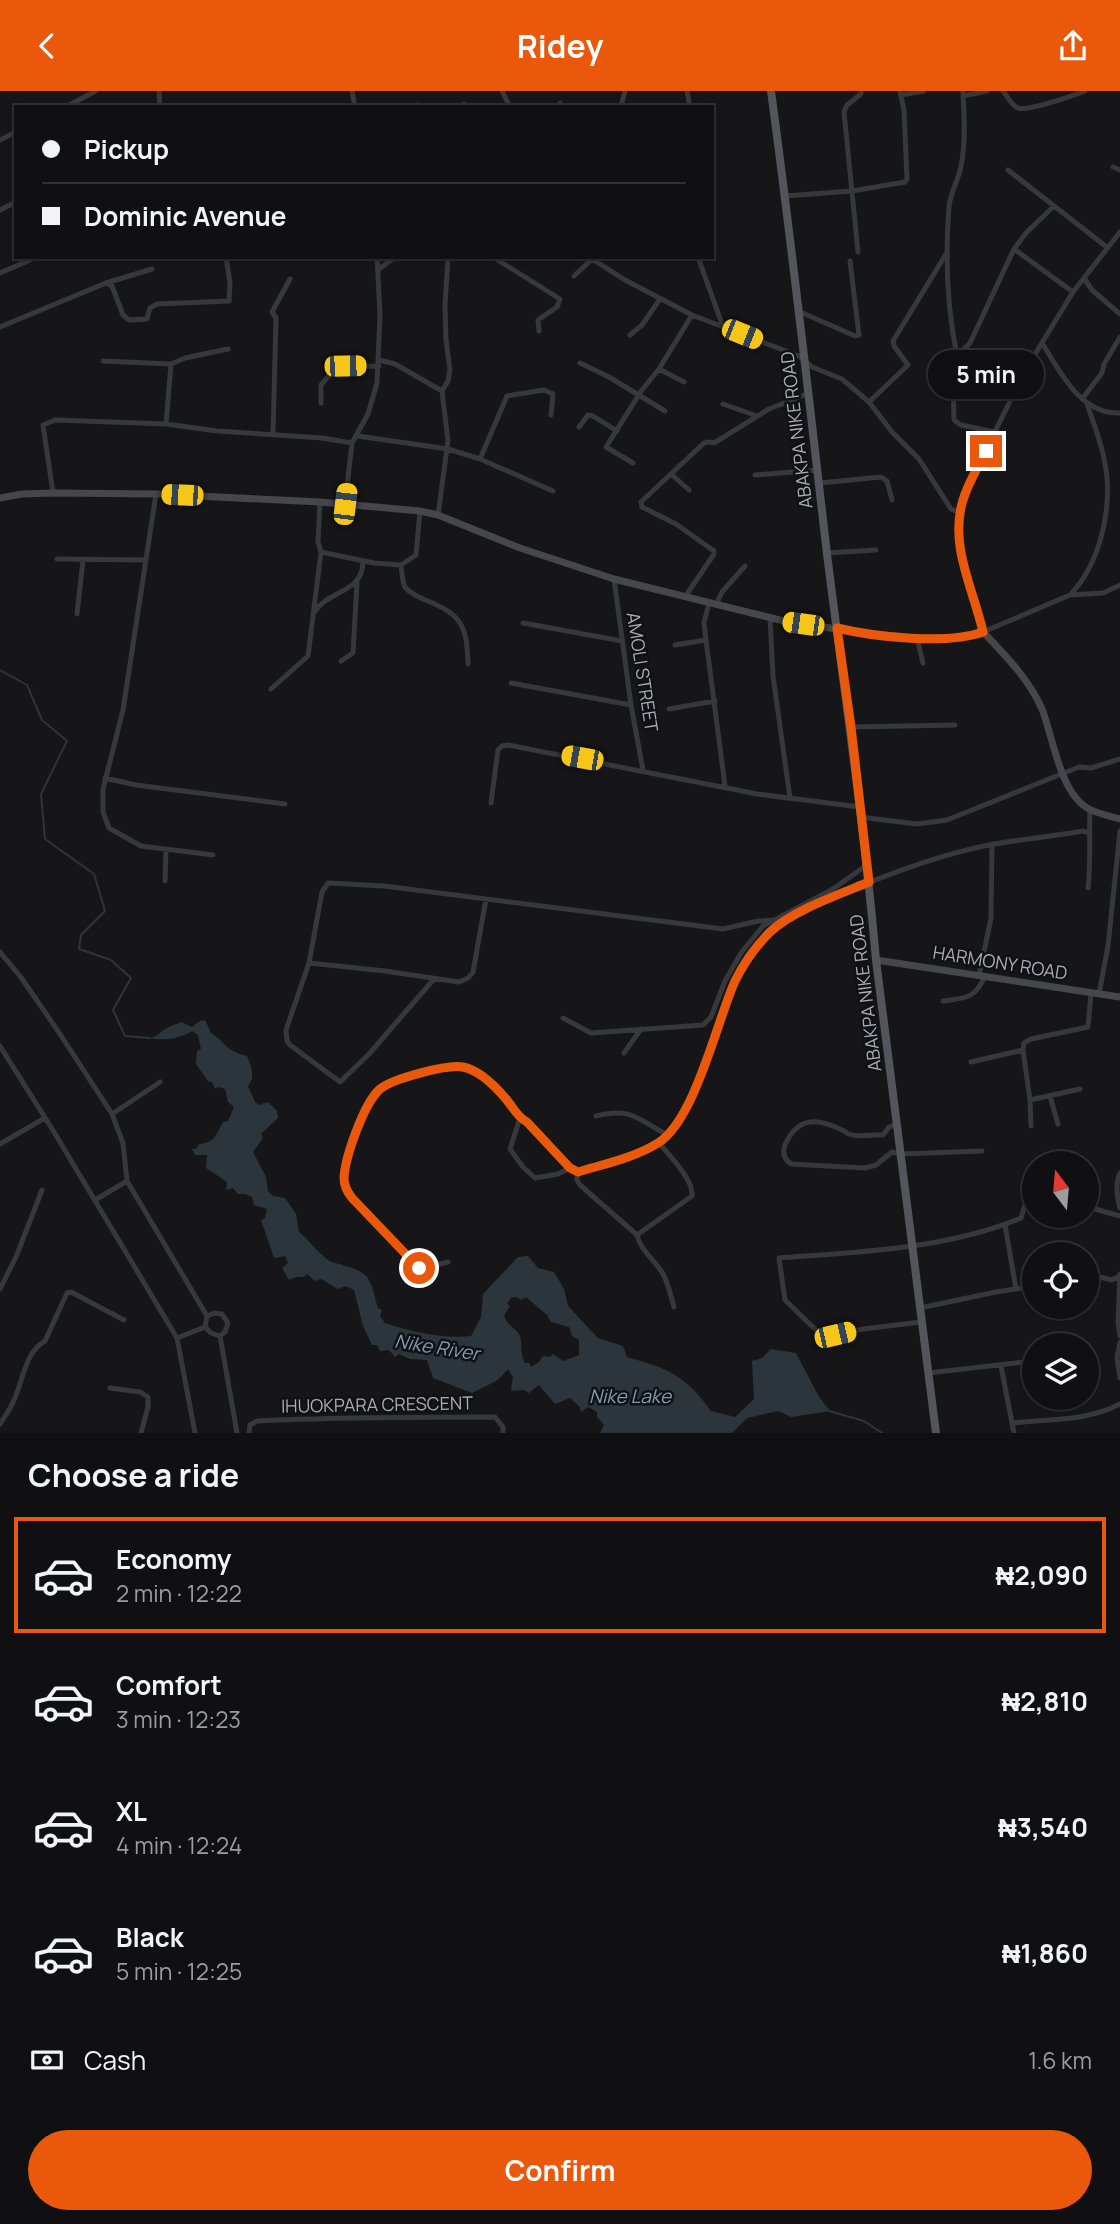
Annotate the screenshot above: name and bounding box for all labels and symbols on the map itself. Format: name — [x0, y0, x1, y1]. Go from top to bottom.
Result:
car — [719, 316, 766, 352]
callout: 5 min — [928, 349, 1044, 399]
street label: ABAKPA NIKE ROAD — [774, 350, 818, 510]
car — [324, 355, 367, 377]
route end — [970, 435, 1002, 467]
car — [333, 482, 358, 526]
car — [161, 484, 204, 506]
street label: AMOLI STREET — [622, 610, 664, 734]
car — [781, 611, 826, 637]
car — [560, 744, 605, 772]
street label: ABAKPA NIKE ROAD — [843, 913, 887, 1073]
street label: HARMONY ROAD — [931, 940, 1069, 984]
north arrow — [1022, 1151, 1099, 1229]
route start — [403, 1252, 435, 1284]
car — [813, 1320, 858, 1350]
water label: Nike River — [393, 1327, 483, 1367]
water label: Nike Lake — [589, 1383, 673, 1409]
street label: IHUOKPARA CRESCENT — [281, 1390, 473, 1418]

